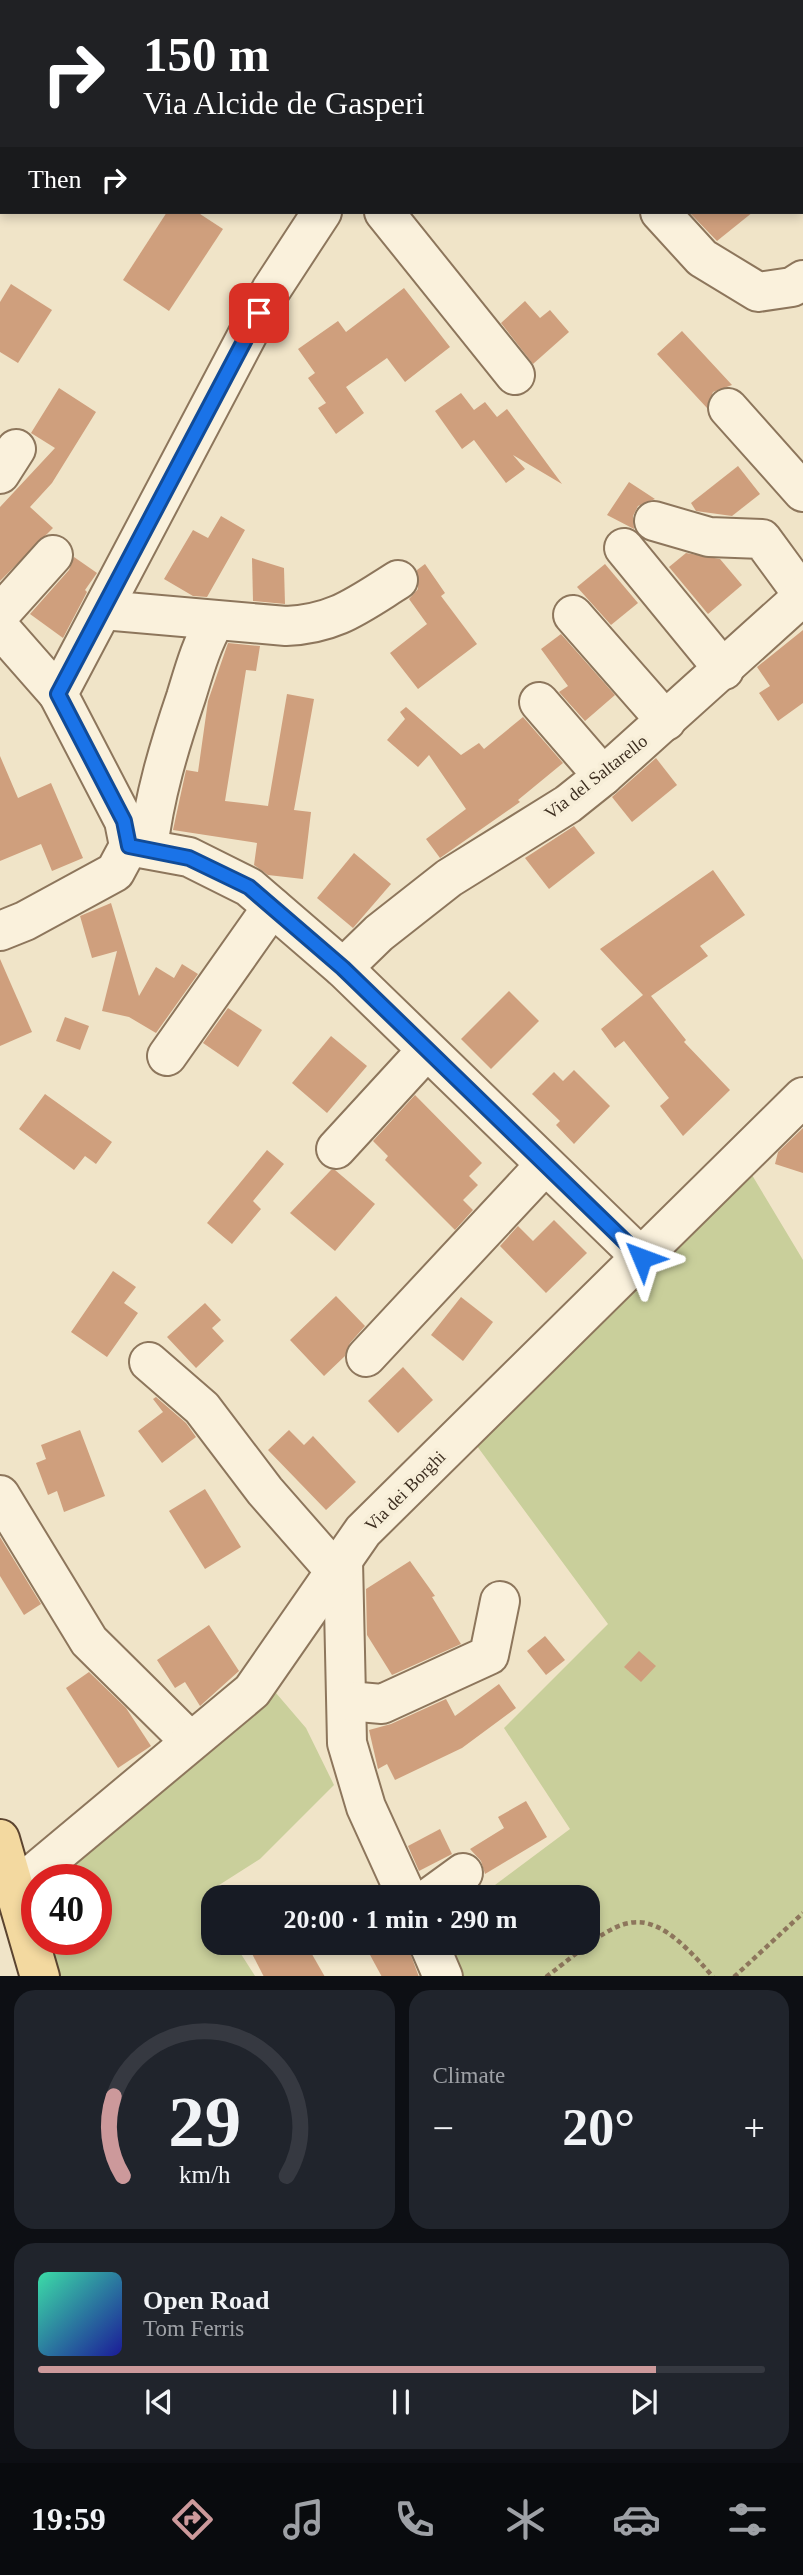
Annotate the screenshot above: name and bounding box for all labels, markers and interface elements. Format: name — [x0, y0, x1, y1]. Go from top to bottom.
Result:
text: 150 m — [143, 27, 270, 82]
icon: right — [28, 28, 119, 119]
text: Via Alcide de Gasperi — [143, 85, 425, 121]
icon: right — [95, 161, 133, 199]
text: Then — [28, 165, 81, 194]
pin — [229, 283, 289, 343]
icon: arrive — [240, 294, 278, 332]
street label: Via del Saltarello — [541, 731, 651, 823]
position arrow — [605, 1221, 679, 1295]
street label: Via dei Borghi — [361, 1447, 449, 1535]
speed limit sign: 40 — [21, 1864, 112, 1955]
text: 20:00 · 1 min · 290 m — [284, 1905, 518, 1934]
text: Climate — [433, 2063, 505, 2088]
text: 29 — [168, 2081, 241, 2162]
text: 20° — [562, 2099, 635, 2156]
text: − — [433, 2107, 454, 2149]
text: + — [744, 2107, 765, 2149]
text: km/h — [179, 2160, 230, 2187]
text: Open Road — [143, 2286, 269, 2315]
text: Tom Ferris — [143, 2316, 244, 2341]
icon: previous — [140, 2383, 178, 2421]
icon: pause — [382, 2383, 420, 2421]
icon: next — [625, 2383, 663, 2421]
icon: directions — [168, 2495, 217, 2544]
icon: music — [279, 2495, 328, 2544]
icon: phone — [390, 2495, 439, 2544]
icon: climate — [501, 2495, 550, 2544]
icon: car — [612, 2495, 661, 2544]
icon: filters — [723, 2495, 772, 2544]
text: 19:59 — [31, 2501, 106, 2537]

